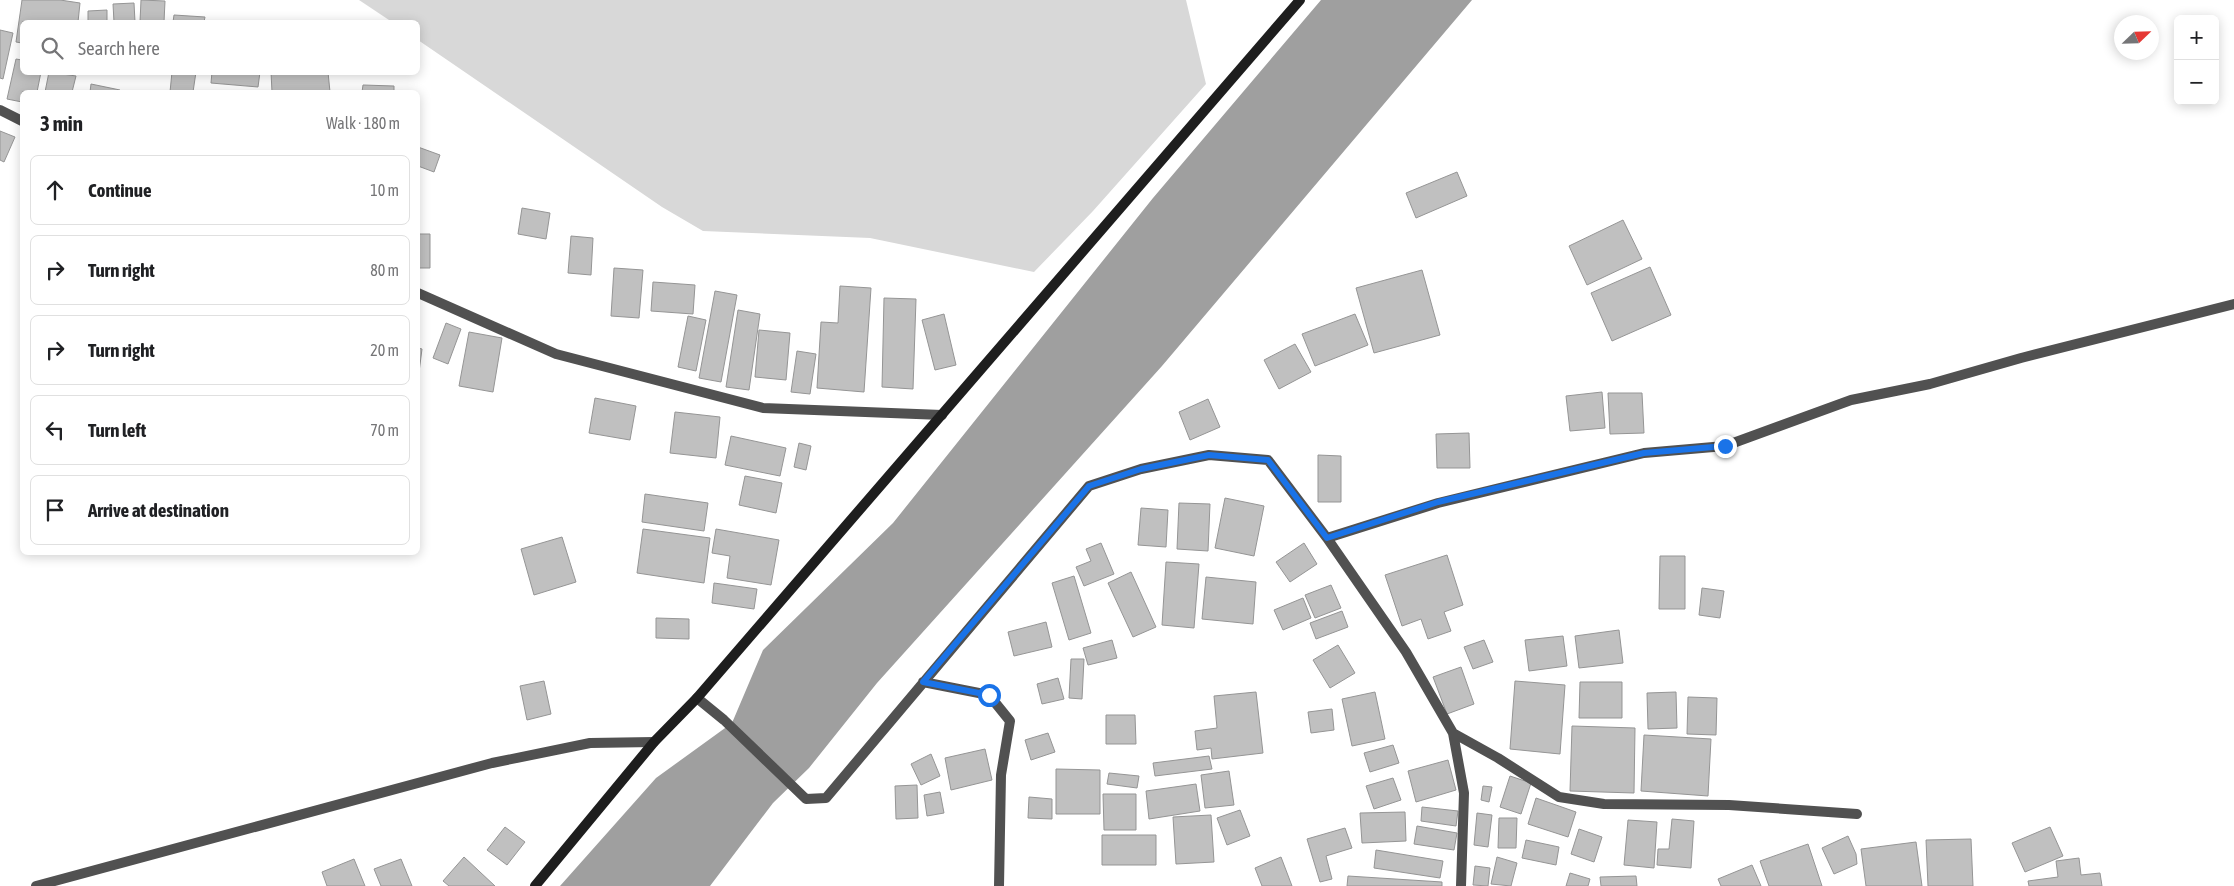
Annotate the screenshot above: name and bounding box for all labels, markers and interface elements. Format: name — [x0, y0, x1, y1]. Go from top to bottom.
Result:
north arrow — [2114, 15, 2159, 60]
map controls — [2174, 15, 2219, 105]
button: + — [2174, 15, 2219, 60]
search box — [20, 20, 420, 75]
icon: search — [38, 34, 66, 62]
text: Search here — [78, 37, 160, 59]
button: − — [2174, 60, 2219, 105]
text: 3 min — [40, 111, 83, 135]
text: Walk · 180 m — [326, 114, 400, 132]
icon: ahead — [41, 176, 69, 204]
text: Continue — [88, 179, 152, 201]
text: 10 m — [370, 181, 399, 199]
icon: right — [41, 256, 69, 284]
text: Turn right — [88, 259, 155, 281]
text: 80 m — [370, 261, 399, 279]
icon: right — [41, 336, 69, 364]
text: Turn right — [88, 339, 155, 361]
text: 20 m — [370, 341, 399, 359]
icon: left — [41, 416, 69, 444]
text: Turn left — [88, 419, 146, 441]
text: 70 m — [370, 421, 399, 439]
route end — [1714, 435, 1737, 458]
icon: arrive — [41, 496, 69, 524]
text: Arrive at destination — [88, 499, 229, 521]
route start — [978, 684, 1001, 707]

